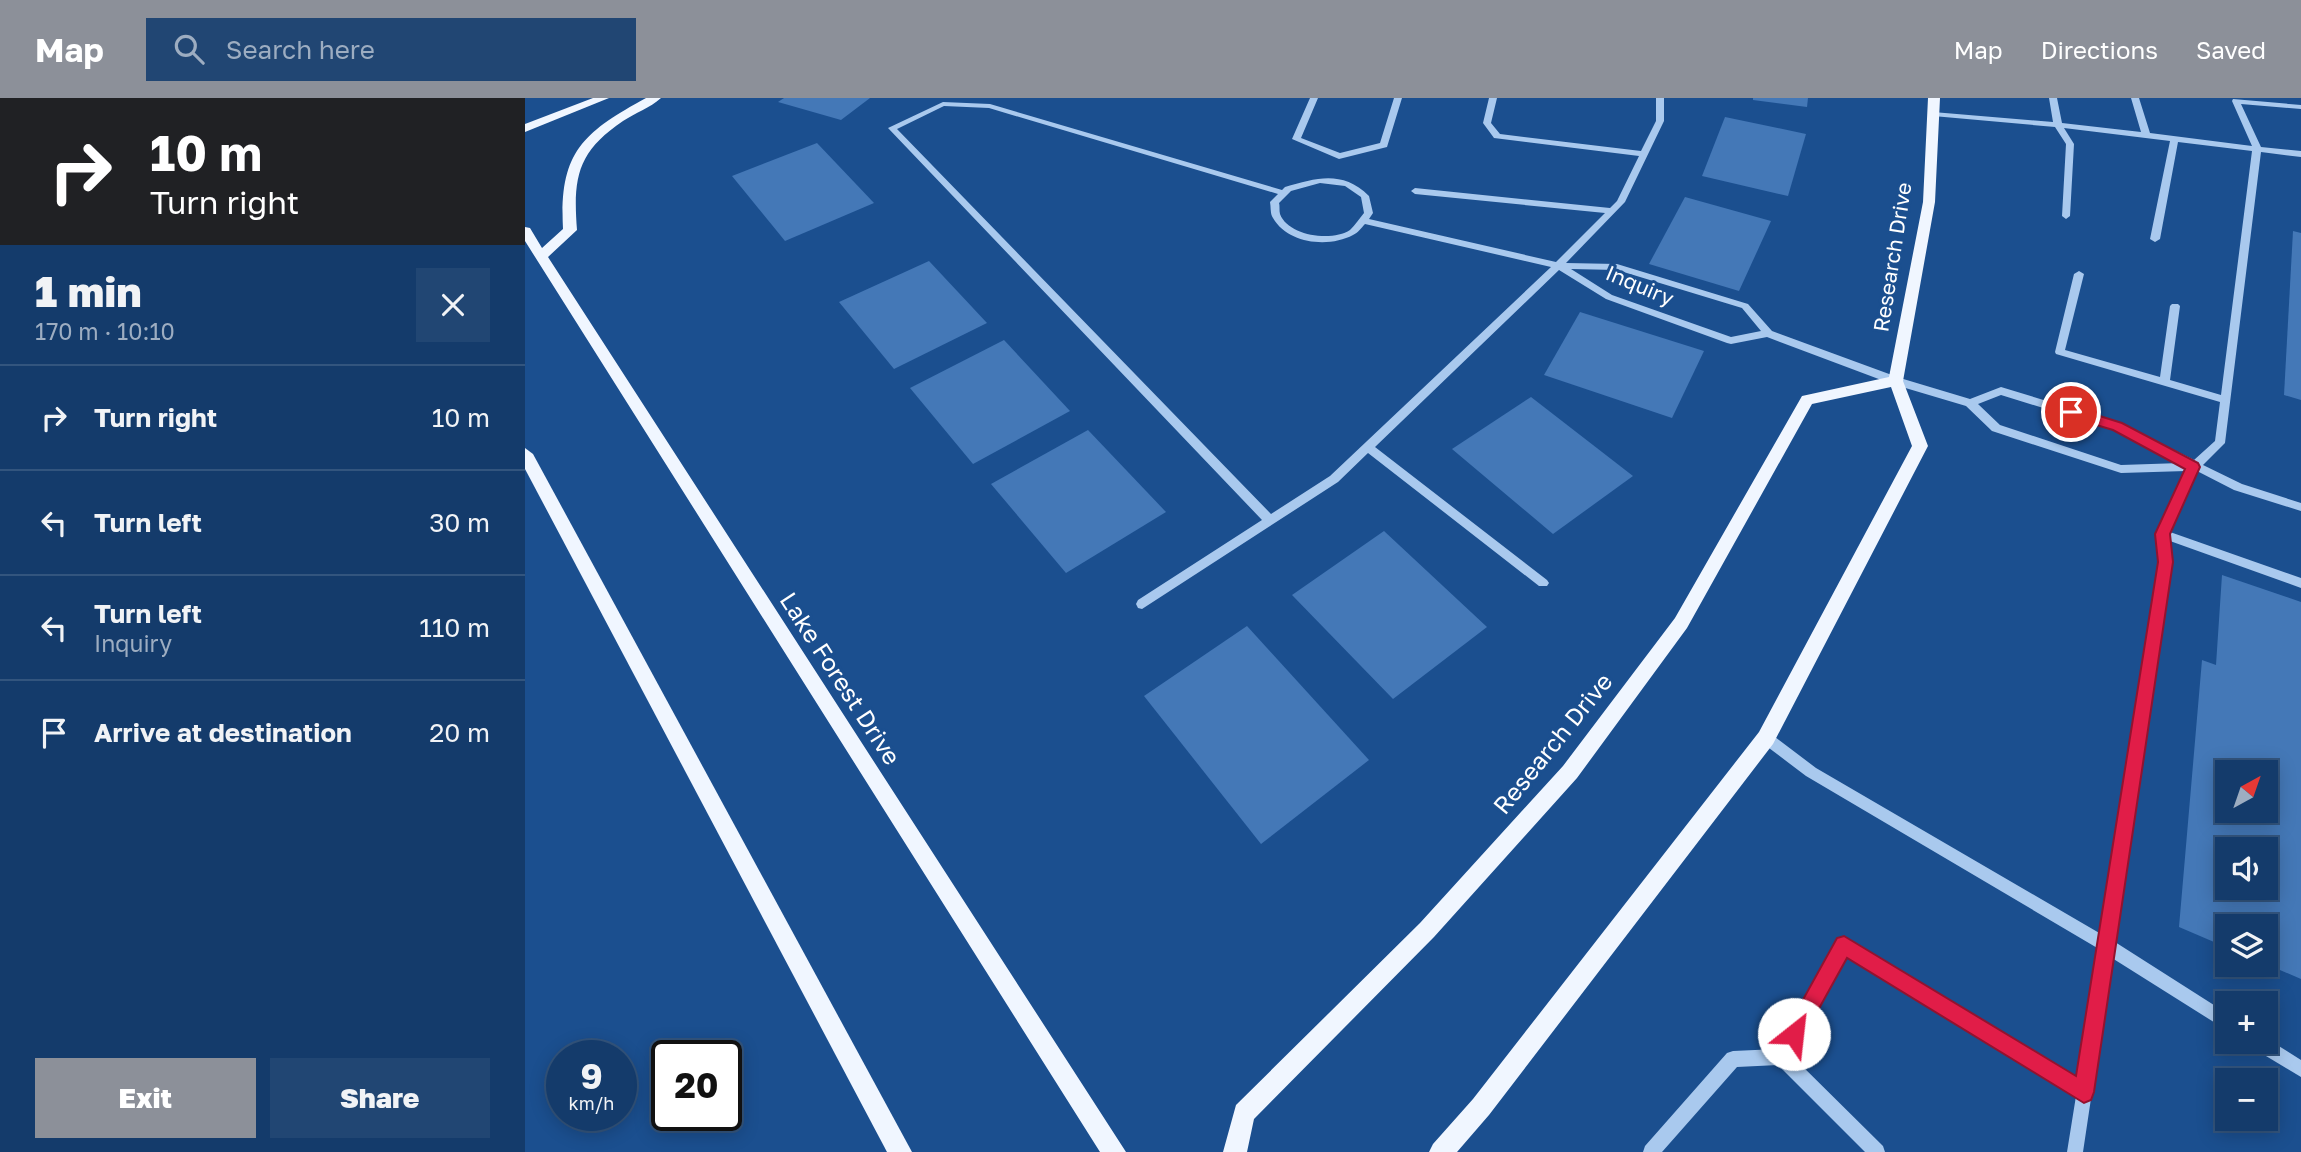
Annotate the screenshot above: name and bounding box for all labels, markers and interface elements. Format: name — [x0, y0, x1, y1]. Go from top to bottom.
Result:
search box — [146, 18, 636, 81]
text: Map — [35, 30, 104, 69]
icon: search — [170, 30, 208, 68]
text: Search here — [226, 34, 375, 65]
text: Map — [1954, 35, 2003, 64]
text: Directions — [2041, 35, 2158, 64]
text: Saved — [2196, 35, 2266, 64]
text: 10 m — [150, 123, 262, 182]
icon: right — [35, 126, 126, 217]
street label: Research Drive — [1867, 180, 1917, 334]
text: Turn right — [150, 183, 299, 221]
street label: Inquiry — [1602, 259, 1678, 311]
text: 1 min — [35, 266, 142, 316]
button: close — [416, 268, 490, 342]
text: 170 m · 10:10 — [35, 317, 175, 345]
pin — [2041, 382, 2101, 442]
icon: arrive — [2052, 393, 2090, 431]
icon: right — [35, 399, 73, 437]
text: Turn right — [94, 402, 217, 433]
text: 10 m — [432, 402, 490, 433]
icon: left — [35, 504, 73, 542]
text: Turn left — [94, 507, 202, 538]
text: 30 m — [429, 507, 490, 538]
street label: Lake Forest Drive — [774, 586, 908, 770]
text: Turn left — [94, 598, 202, 629]
icon: left — [35, 609, 73, 647]
text: 110 m — [419, 612, 490, 643]
text: Inquiry — [94, 629, 172, 657]
street label: Research Drive — [1486, 667, 1618, 819]
icon: arrive — [35, 714, 73, 752]
text: Arrive at destination — [94, 717, 352, 748]
text: 20 m — [429, 717, 490, 748]
north arrow — [2215, 760, 2279, 822]
map controls — [2215, 760, 2278, 1131]
button: sound — [2215, 837, 2278, 900]
button: layers — [2215, 914, 2278, 977]
button: + — [2215, 991, 2278, 1054]
position arrow — [1757, 997, 1831, 1071]
speed limit sign: 20 — [651, 1040, 742, 1131]
text: 9 — [580, 1055, 603, 1097]
button: Exit — [35, 1058, 256, 1138]
button: Share — [270, 1058, 490, 1138]
button: − — [2215, 1068, 2278, 1131]
text: km/h — [569, 1092, 614, 1114]

